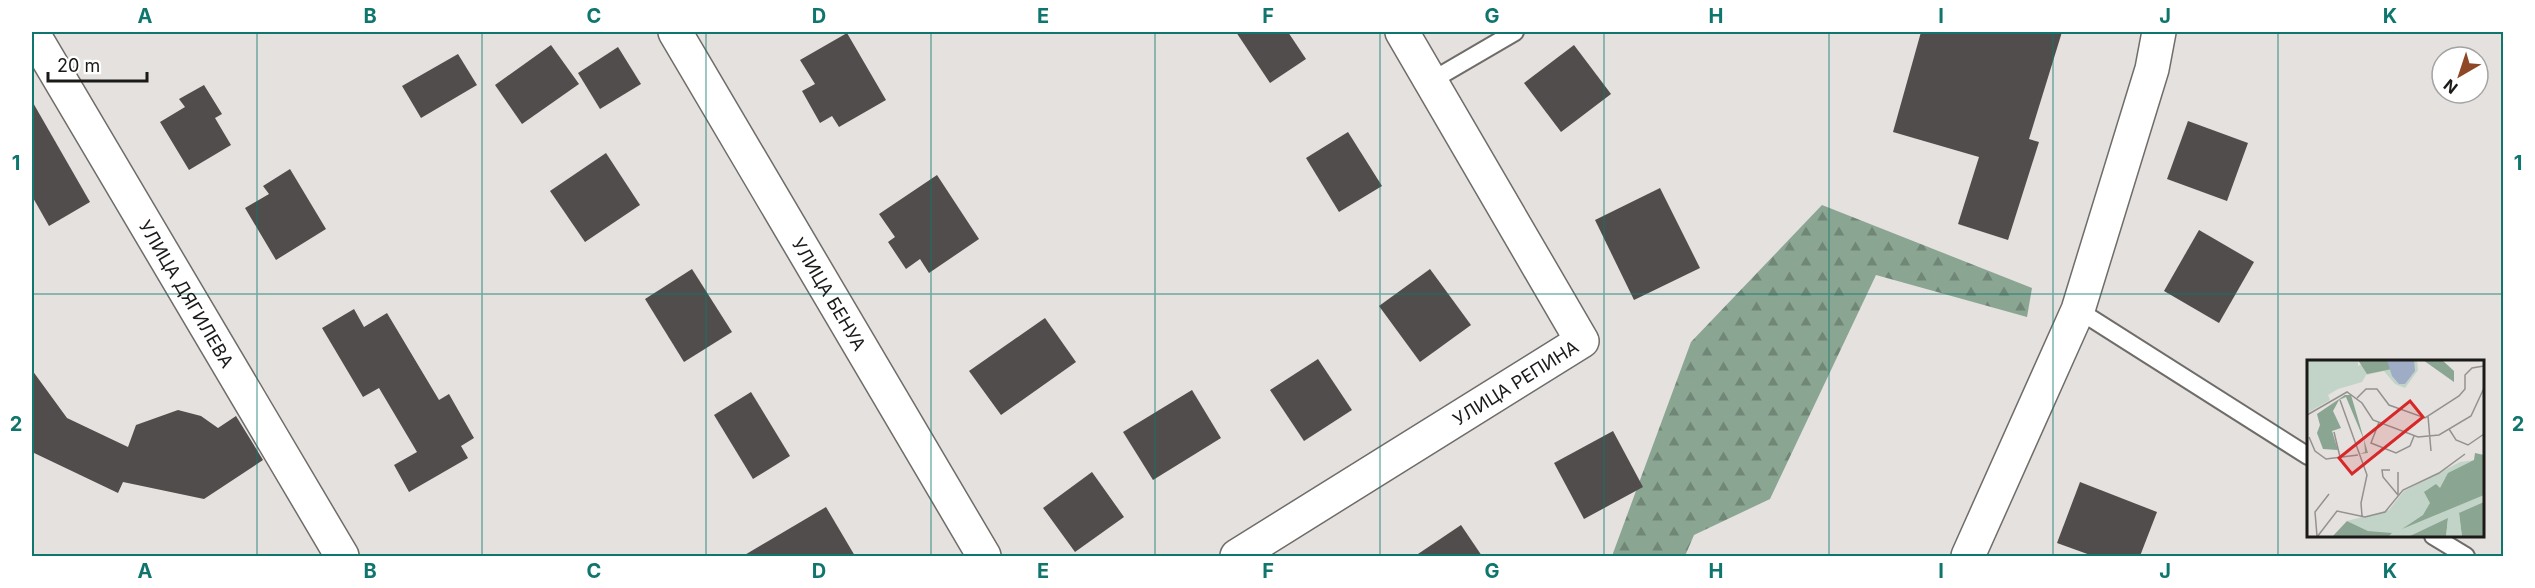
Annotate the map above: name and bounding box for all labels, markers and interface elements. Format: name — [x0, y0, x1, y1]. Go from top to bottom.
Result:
text: A — [138, 4, 153, 28]
text: B — [363, 4, 377, 28]
text: C — [587, 4, 601, 28]
text: D — [812, 4, 826, 28]
text: E — [1037, 4, 1049, 28]
text: F — [1262, 4, 1274, 28]
text: G — [1484, 4, 1500, 28]
text: H — [1709, 4, 1723, 28]
text: I — [1938, 4, 1944, 28]
text: J — [2159, 4, 2171, 28]
text: K — [2383, 4, 2397, 28]
scale bar — [48, 45, 147, 83]
north arrow — [2430, 45, 2490, 105]
text: 20 m — [57, 55, 100, 76]
text: N — [2440, 75, 2462, 98]
text: 1 — [12, 151, 20, 175]
text: 1 — [2514, 151, 2522, 175]
street label: УЛИЦА ДЯГИЛЕВА — [135, 216, 239, 371]
street label: УЛИЦА БЕНУА — [788, 234, 871, 354]
street label: УЛИЦА РЕПИНА — [1449, 336, 1582, 429]
inset map — [2307, 360, 2484, 537]
text: 2 — [10, 412, 22, 436]
text: 2 — [2512, 412, 2524, 436]
text: A — [138, 559, 153, 583]
text: B — [363, 559, 377, 583]
text: C — [587, 559, 601, 583]
text: D — [812, 559, 826, 583]
text: E — [1037, 559, 1049, 583]
text: F — [1262, 559, 1274, 583]
text: G — [1484, 559, 1500, 583]
text: H — [1709, 559, 1723, 583]
text: I — [1938, 559, 1944, 583]
text: J — [2159, 559, 2171, 583]
text: K — [2383, 559, 2397, 583]

